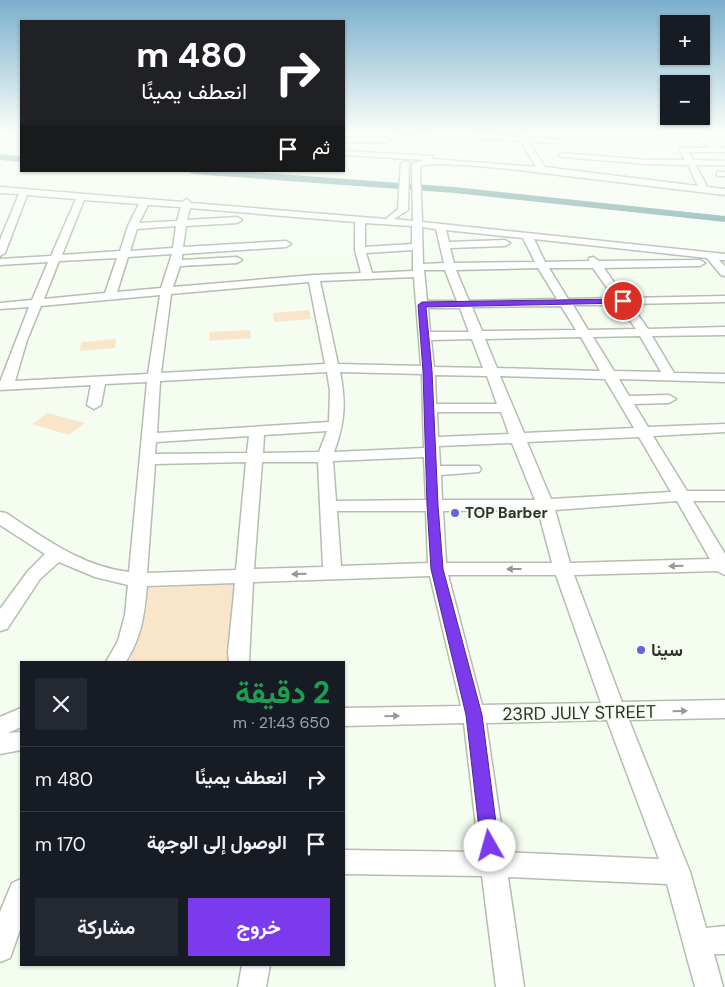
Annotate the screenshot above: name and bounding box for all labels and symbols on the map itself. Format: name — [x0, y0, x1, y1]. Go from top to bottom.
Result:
pin — [602, 280, 644, 322]
place label: TOP Barber — [465, 503, 548, 523]
marker: TOP Barber — [449, 507, 461, 519]
one-way arrow — [668, 563, 684, 571]
one-way arrow — [506, 565, 522, 573]
one-way arrow — [291, 570, 307, 578]
place label: سينا — [651, 638, 683, 662]
marker: سينا — [635, 644, 647, 656]
street label: 23RD JULY STREET — [502, 700, 656, 726]
one-way arrow — [672, 706, 688, 714]
one-way arrow — [385, 712, 401, 720]
position arrow — [463, 819, 515, 871]

